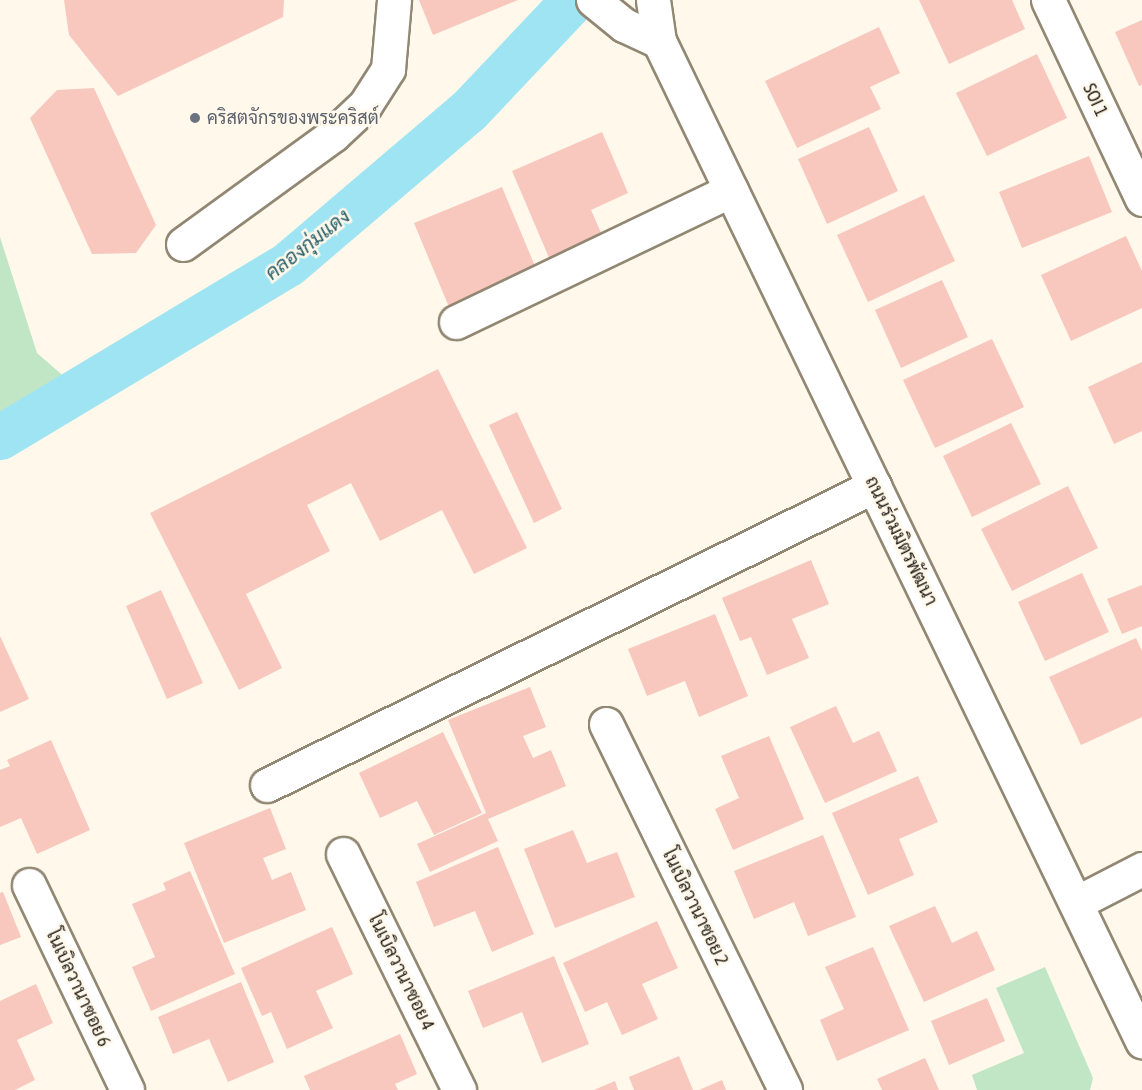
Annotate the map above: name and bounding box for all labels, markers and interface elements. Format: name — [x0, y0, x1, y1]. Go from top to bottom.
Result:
street label: SOI 1 — [1078, 80, 1112, 120]
place label: คริสตจักรของพระคริสต์ — [207, 107, 379, 129]
marker: คริสตจักรของพระคริสต์ — [188, 111, 202, 125]
water label: คลองกุ่มแดง — [260, 204, 354, 284]
street label: ถนนร่วมมิตรพัฒนา — [860, 473, 942, 609]
street label: โนเบิลวานาซอย 2 — [657, 845, 733, 969]
street label: โนเบิลวานาซอย 4 — [363, 910, 439, 1034]
street label: โนเบิลวานาซอย 6 — [41, 926, 115, 1050]

